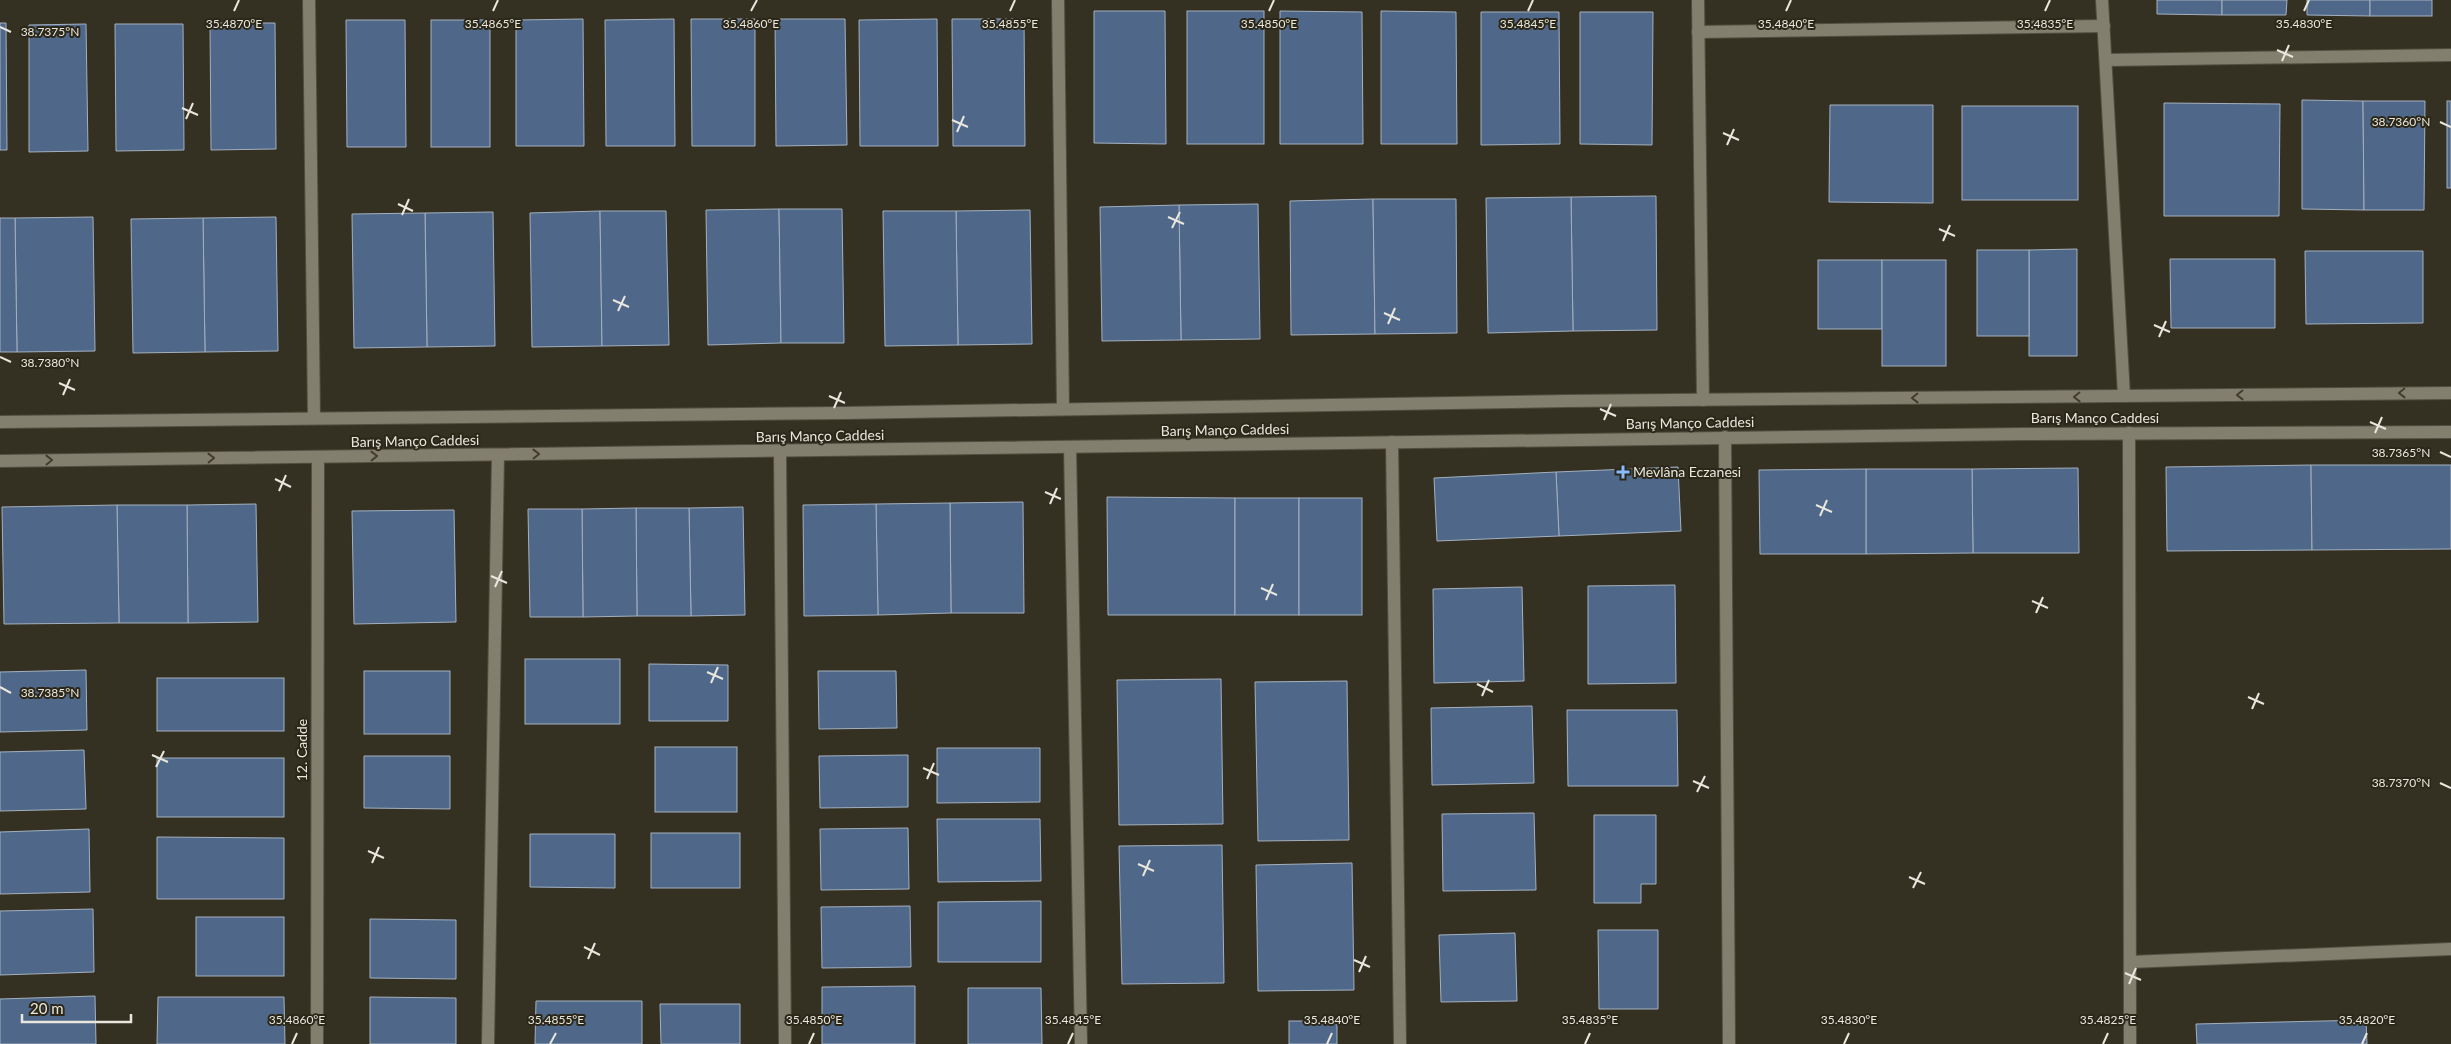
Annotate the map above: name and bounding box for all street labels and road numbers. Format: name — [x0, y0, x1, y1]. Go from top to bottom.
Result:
street label: Barış Manço Caddesi — [2031, 409, 2159, 426]
street label: Barış Manço Caddesi — [1626, 413, 1754, 432]
street label: Barış Manço Caddesi — [1161, 420, 1289, 439]
street label: Barış Manço Caddesi — [756, 426, 884, 445]
street label: Barış Manço Caddesi — [351, 431, 479, 450]
street label: 12. Cadde — [293, 719, 310, 781]

